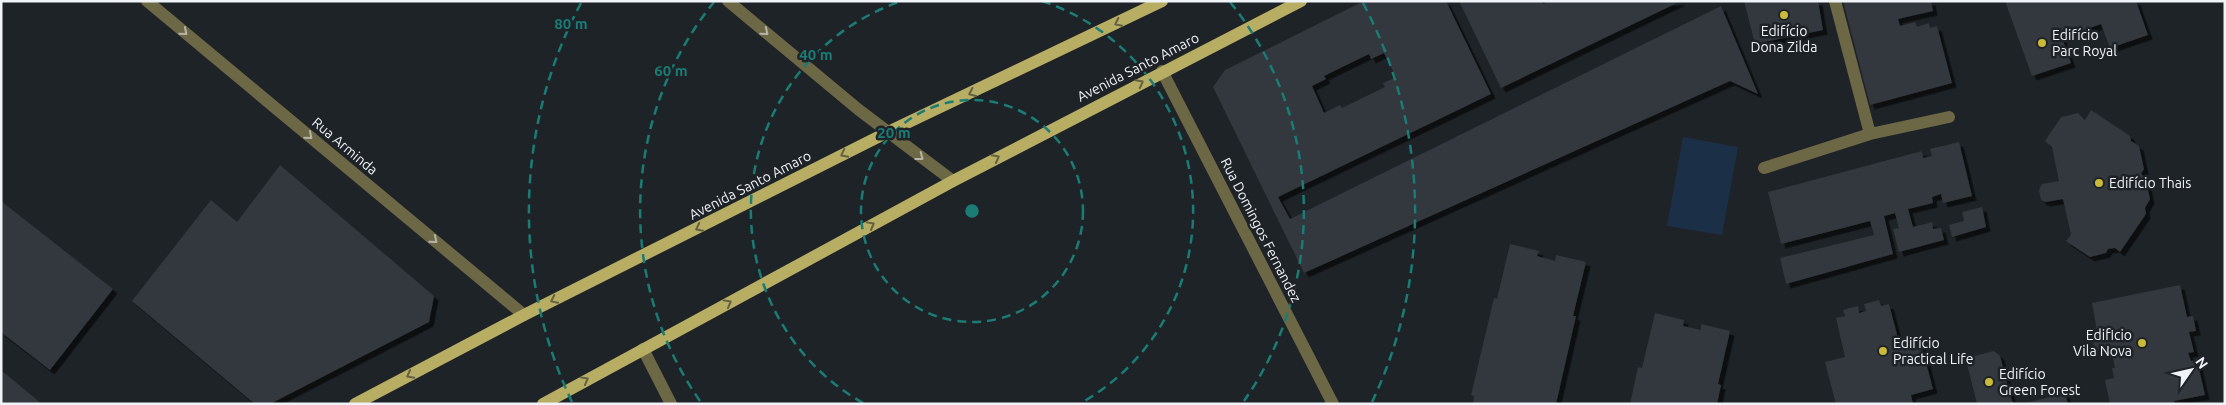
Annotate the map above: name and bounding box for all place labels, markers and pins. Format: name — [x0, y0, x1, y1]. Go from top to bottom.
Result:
marker: Edifício Dona Zilda — [1778, 9, 1790, 21]
place label: Edifício Dona Zilda — [1751, 23, 1818, 55]
place label: Edifício Parc Royal — [2052, 27, 2117, 59]
marker: Edifício Parc Royal — [2036, 37, 2048, 49]
place label: Edifício Thais — [2109, 175, 2191, 191]
marker: Edifício Thais — [2093, 177, 2105, 189]
centre of rings — [963, 202, 981, 220]
place label: Edificio Vila Nova — [2073, 327, 2132, 359]
place label: Edifício Practical Life — [1893, 335, 1973, 367]
marker: Edificio Vila Nova — [2136, 337, 2148, 349]
marker: Edifício Practical Life — [1877, 345, 1889, 357]
place label: Edifício Green Forest — [1999, 366, 2081, 398]
marker: Edifício Green Forest — [1983, 376, 1995, 388]

